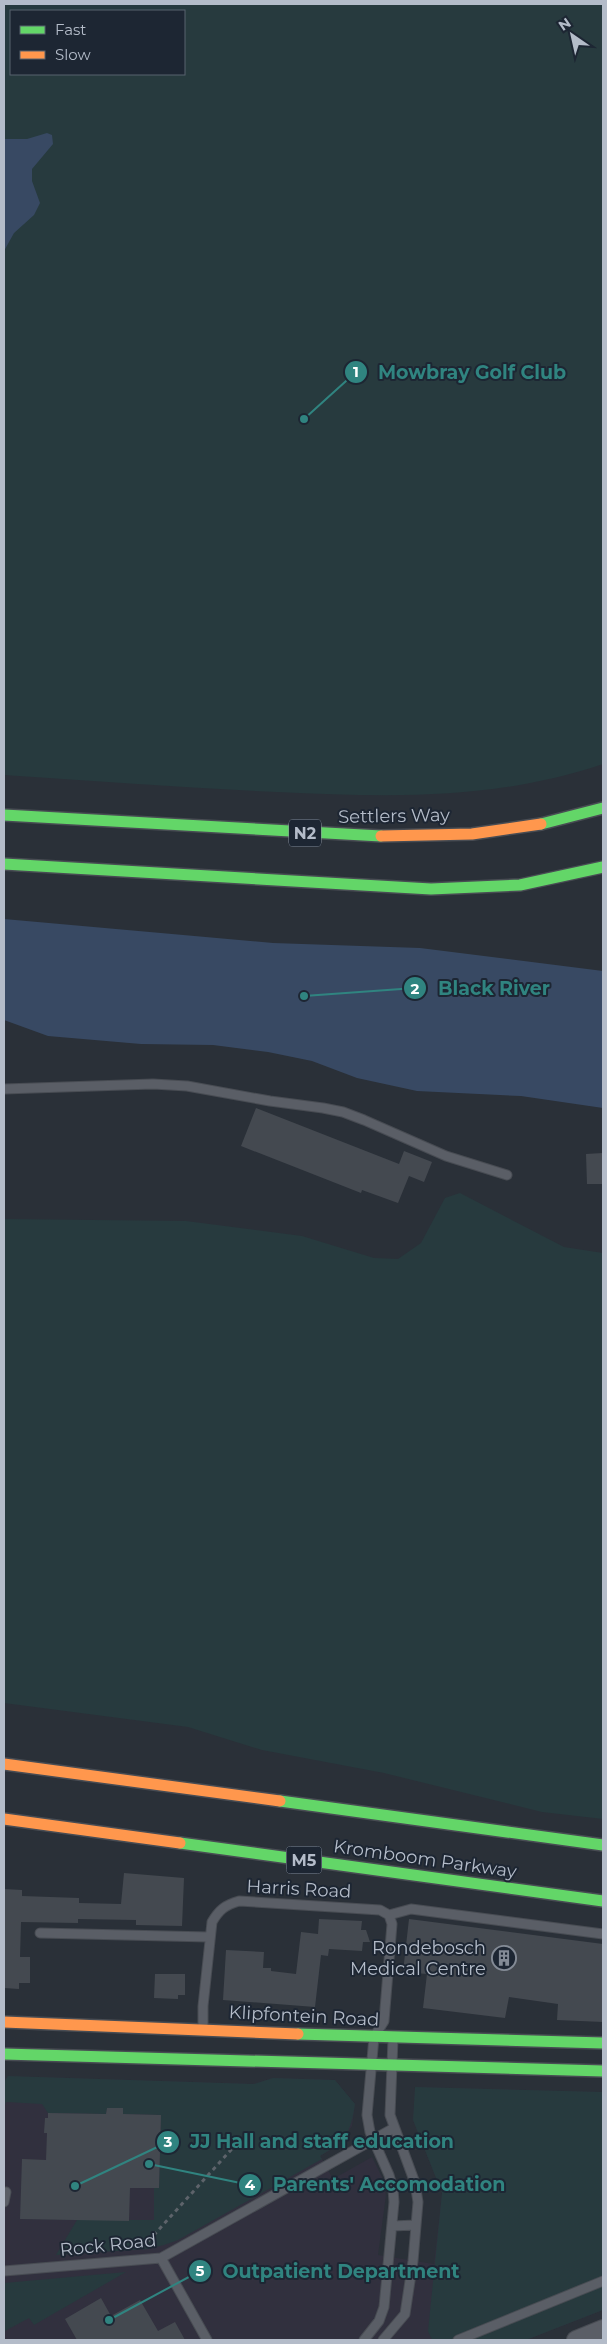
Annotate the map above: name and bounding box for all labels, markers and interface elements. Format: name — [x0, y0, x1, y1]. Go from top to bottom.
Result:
legend — [10, 10, 185, 75]
north arrow — [547, 10, 597, 60]
text: N — [555, 14, 574, 35]
text: Fast — [55, 20, 86, 39]
text: Slow — [55, 45, 91, 64]
callout: Mowbray Golf Club — [343, 355, 577, 389]
text: Mowbray Golf Club — [378, 361, 566, 384]
text: 1 — [353, 362, 359, 381]
street label: Settlers Way — [338, 804, 450, 828]
road number: N2 — [289, 820, 321, 846]
callout: Black River — [403, 971, 560, 1005]
text: Black River — [438, 977, 550, 1000]
text: 2 — [411, 979, 420, 998]
street label: Kromboom Parkway — [332, 1835, 518, 1883]
road number: M5 — [286, 1846, 322, 1874]
street label: Harris Road — [246, 1875, 352, 1903]
place label: Rondebosch Medical Centre — [350, 1937, 486, 1980]
building icon: Rondebosch Medical Centre — [491, 1945, 517, 1971]
street label: Klipfontein Road — [228, 2001, 380, 2031]
callout: JJ Hall and staff education — [155, 2125, 464, 2159]
text: JJ Hall and staff education — [189, 2130, 454, 2153]
text: 3 — [163, 2132, 173, 2151]
callout: Parents' Accomodation — [238, 2168, 515, 2202]
text: Parents' Accomodation — [273, 2173, 505, 2196]
text: 4 — [245, 2175, 256, 2194]
street label: Rock Road — [59, 2229, 157, 2261]
callout: Outpatient Department — [187, 2254, 470, 2288]
text: Outpatient Department — [222, 2260, 460, 2283]
text: 5 — [196, 2261, 205, 2280]

